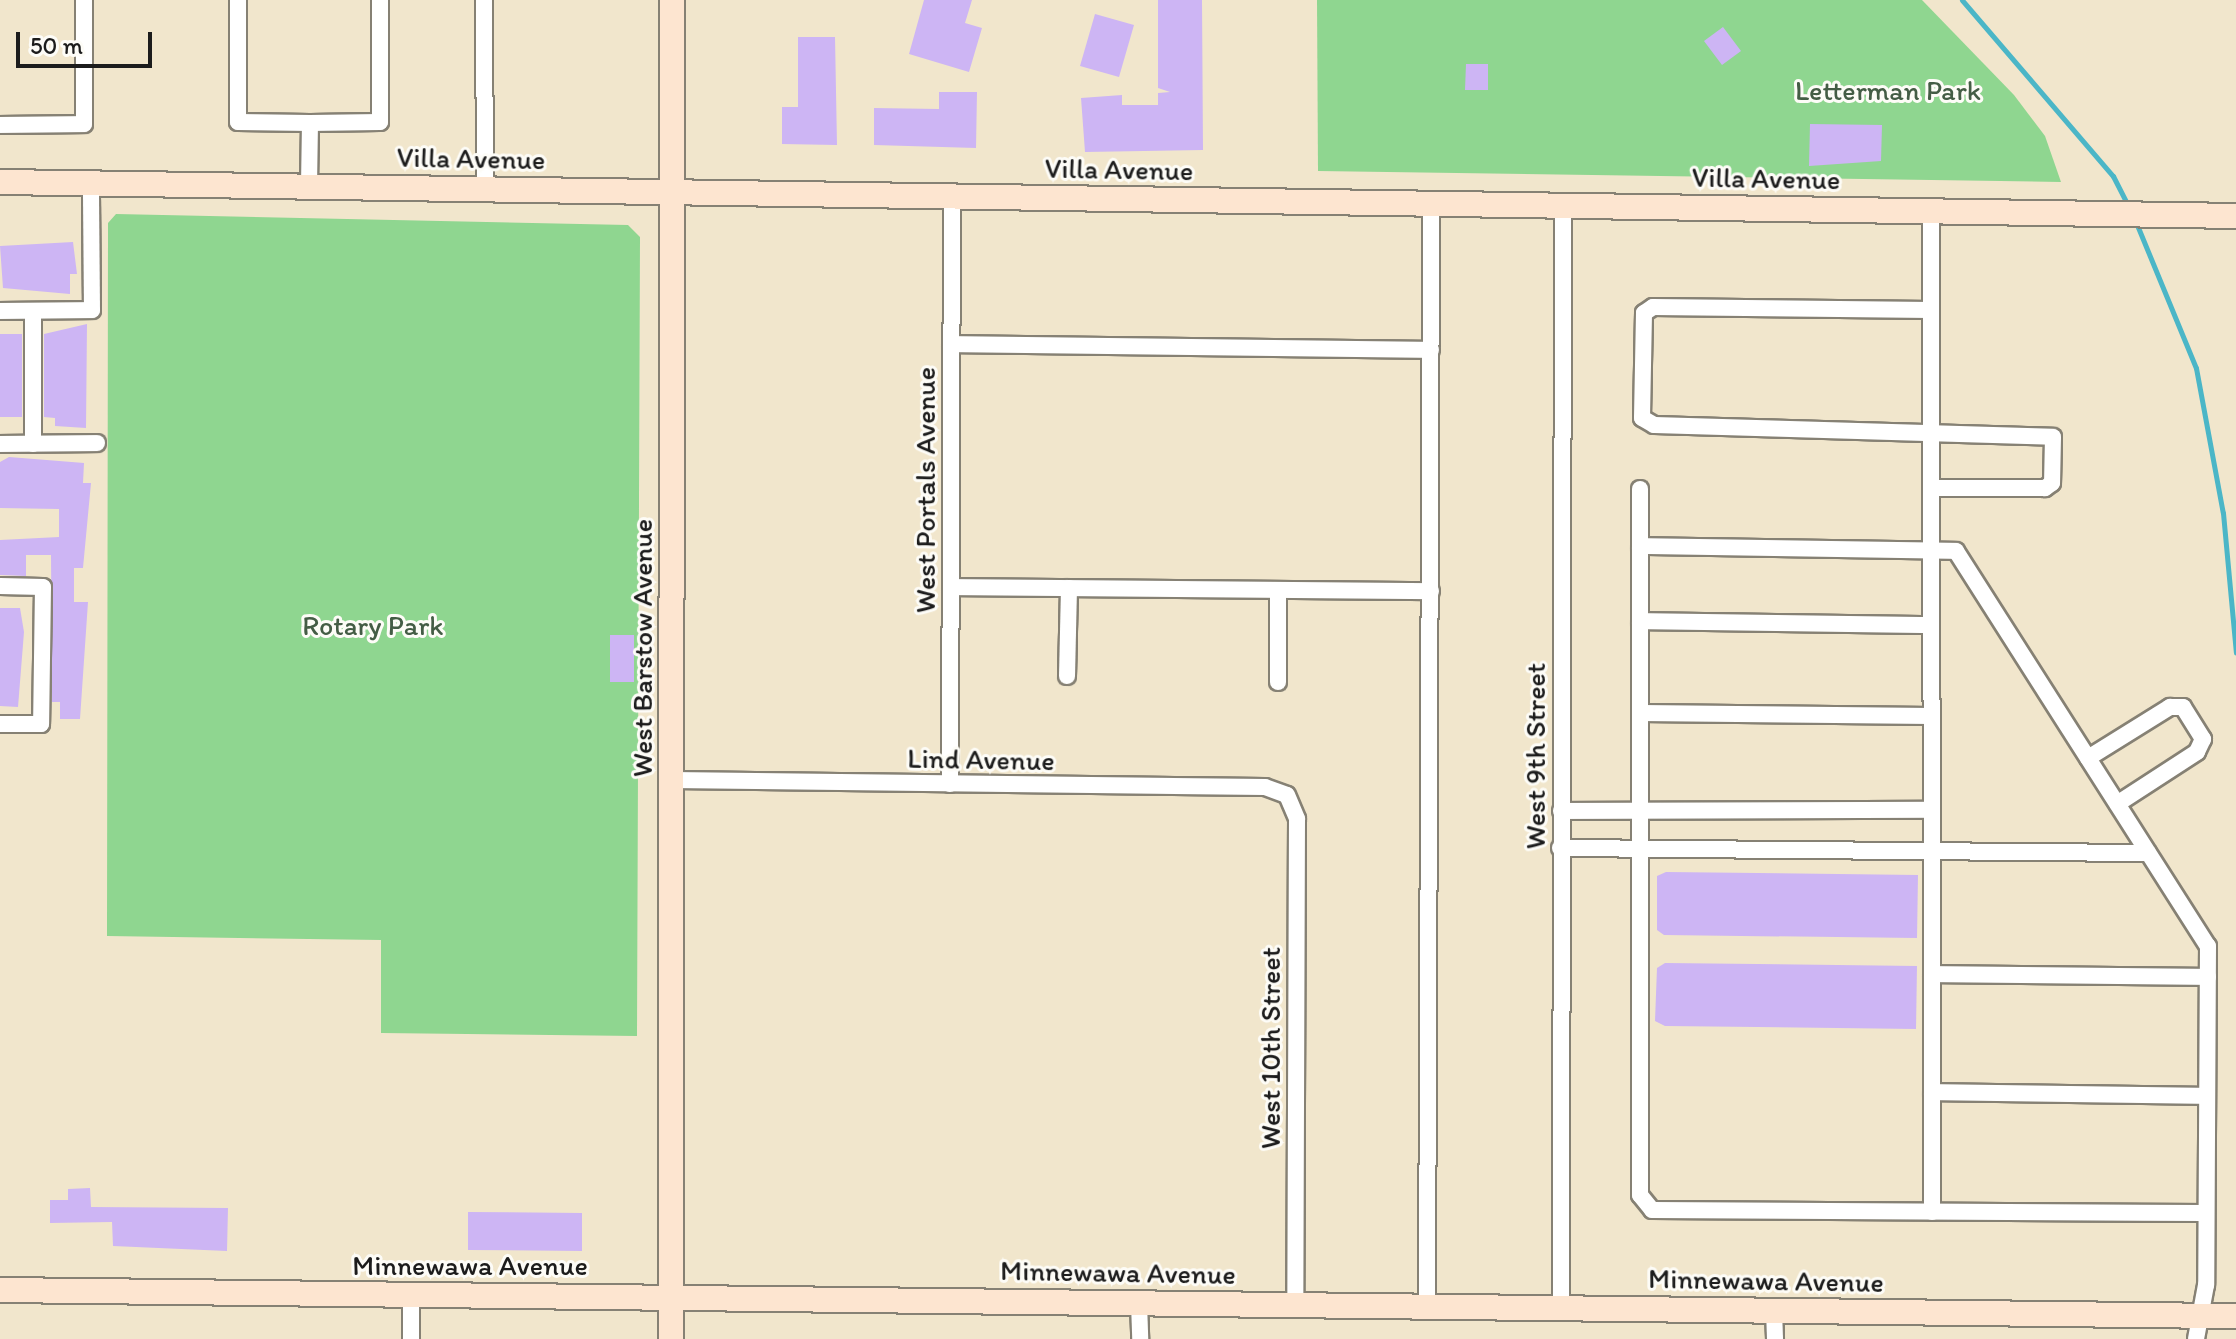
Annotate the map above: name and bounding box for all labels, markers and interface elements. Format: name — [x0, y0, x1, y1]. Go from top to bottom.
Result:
scale bar — [20, 16, 156, 66]
text: 50 m — [30, 31, 83, 60]
park label: Letterman Park — [1795, 73, 1981, 107]
street label: Villa Avenue — [397, 140, 545, 176]
street label: Villa Avenue — [1045, 151, 1193, 187]
street label: Villa Avenue — [1692, 160, 1840, 196]
street label: West Portals Avenue — [908, 368, 942, 612]
street label: West Barstow Avenue — [625, 518, 659, 778]
park label: Rotary Park — [303, 608, 443, 642]
street label: West 9th Street — [1518, 663, 1552, 849]
street label: Lind Avenue — [908, 741, 1054, 777]
street label: West 10th Street — [1253, 948, 1287, 1148]
street label: Minnewawa Avenue — [353, 1248, 587, 1282]
street label: Minnewawa Avenue — [1001, 1253, 1235, 1291]
street label: Minnewawa Avenue — [1649, 1261, 1883, 1299]

